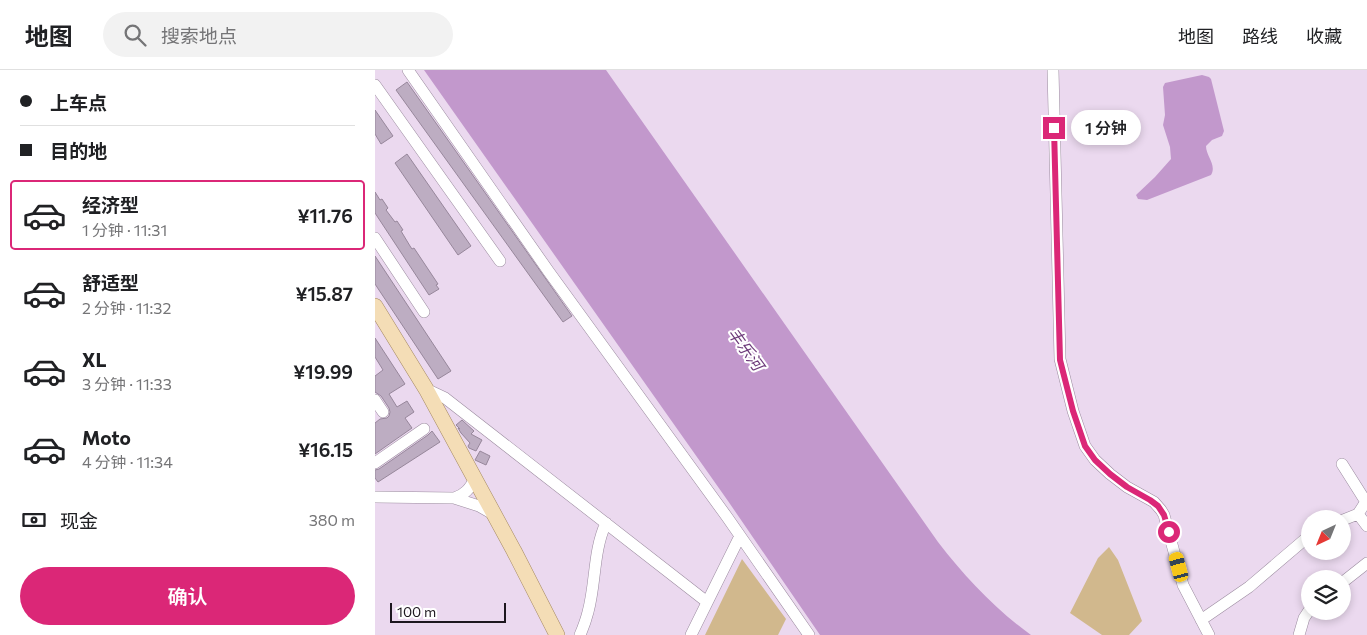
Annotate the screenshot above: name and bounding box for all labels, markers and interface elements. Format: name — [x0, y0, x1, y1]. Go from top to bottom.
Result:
search box — [103, 12, 453, 57]
text: 地图 — [25, 21, 73, 50]
icon: search — [121, 21, 149, 49]
text: 搜索地点 — [161, 24, 237, 47]
text: 地图 — [1178, 25, 1214, 47]
text: 路线 — [1242, 25, 1278, 47]
text: 收藏 — [1306, 25, 1342, 47]
text: 上车点 — [50, 91, 107, 114]
callout: 1 分钟 — [1071, 110, 1141, 146]
route end — [1043, 117, 1065, 139]
text: 1 分钟 — [1085, 118, 1127, 137]
text: 目的地 — [50, 139, 107, 162]
icon: car — [22, 193, 67, 238]
text: 经济型 — [82, 193, 139, 216]
text: ¥11.76 — [298, 204, 353, 227]
text: 1 分钟 · 11:31 — [82, 220, 167, 239]
icon: car — [22, 271, 67, 316]
text: 舒适型 — [82, 271, 139, 294]
text: ¥15.87 — [295, 282, 353, 305]
text: 2 分钟 · 11:32 — [82, 298, 171, 317]
water label: 丰乐河 — [725, 324, 770, 376]
text: XL — [82, 348, 107, 371]
icon: car — [22, 349, 67, 394]
text: ¥19.99 — [293, 360, 353, 383]
text: 3 分钟 · 11:33 — [82, 374, 172, 393]
text: Moto — [82, 426, 131, 449]
icon: car — [22, 427, 67, 472]
text: ¥16.15 — [298, 438, 353, 461]
text: 4 分钟 · 11:34 — [82, 452, 173, 471]
icon: cash — [20, 506, 48, 534]
text: 现金 — [60, 509, 98, 532]
text: 380 m — [309, 510, 355, 529]
north arrow — [1301, 510, 1351, 560]
map controls — [1301, 510, 1351, 620]
route start — [1158, 521, 1180, 543]
car — [1167, 551, 1190, 583]
button: 确认 — [20, 567, 355, 625]
button: layers — [1301, 570, 1351, 620]
scale bar — [390, 600, 506, 623]
text: 100 m — [397, 603, 436, 620]

